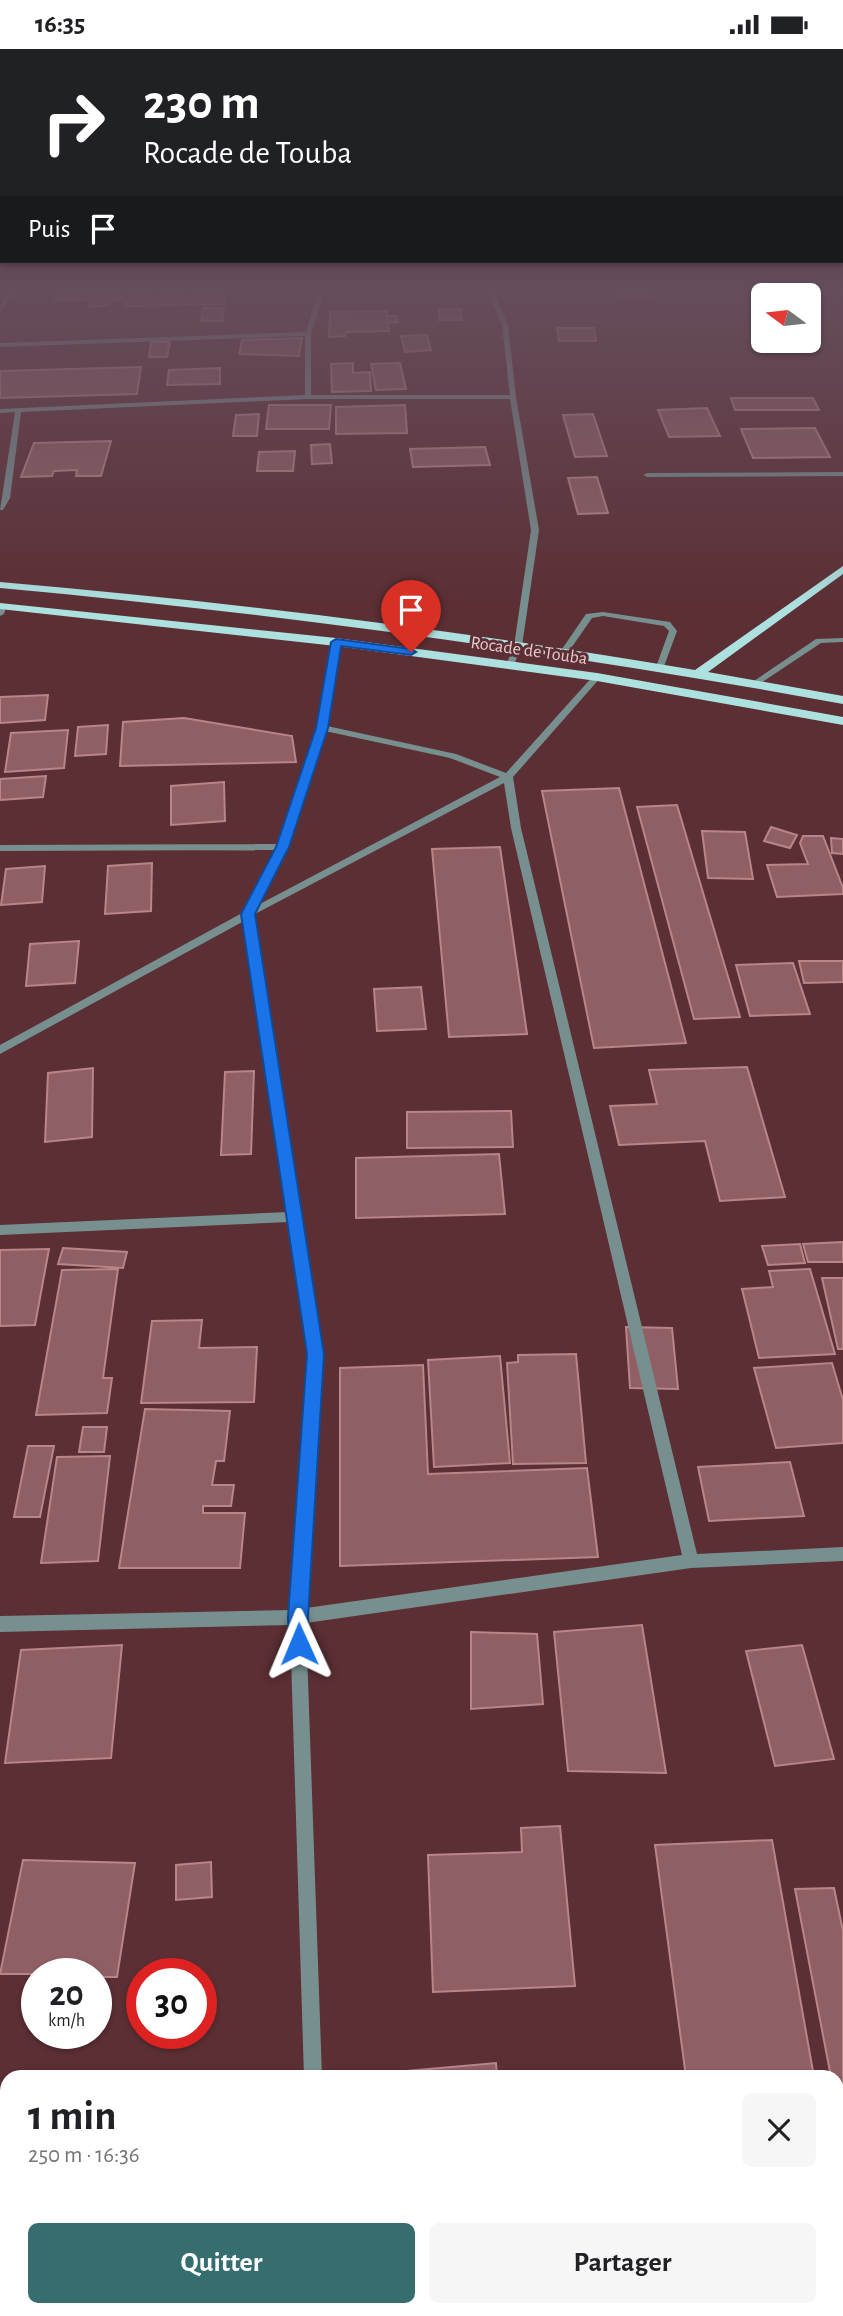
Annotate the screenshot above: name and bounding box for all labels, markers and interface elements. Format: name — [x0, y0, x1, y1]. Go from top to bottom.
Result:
text: 16:35 — [35, 11, 85, 37]
icon: right — [28, 77, 119, 168]
text: 230 m — [143, 79, 260, 128]
text: Rocade de Touba — [143, 137, 352, 169]
icon: arrive — [84, 210, 122, 248]
text: Puis — [28, 216, 70, 242]
north arrow — [751, 283, 821, 353]
map controls — [751, 283, 821, 353]
pin — [381, 580, 441, 652]
icon: arrive — [392, 591, 430, 629]
street label: Rocade de Touba — [469, 634, 588, 668]
position arrow — [262, 1607, 336, 1681]
speed limit sign: 30 — [126, 1958, 217, 2049]
text: 20 — [49, 1977, 84, 2012]
text: km/h — [48, 2012, 85, 2030]
button: close — [742, 2093, 816, 2167]
text: 1 min — [28, 2095, 117, 2137]
text: 250 m · 16:36 — [28, 2144, 140, 2167]
button: Quitter — [28, 2223, 415, 2303]
button: Partager — [429, 2223, 816, 2303]

